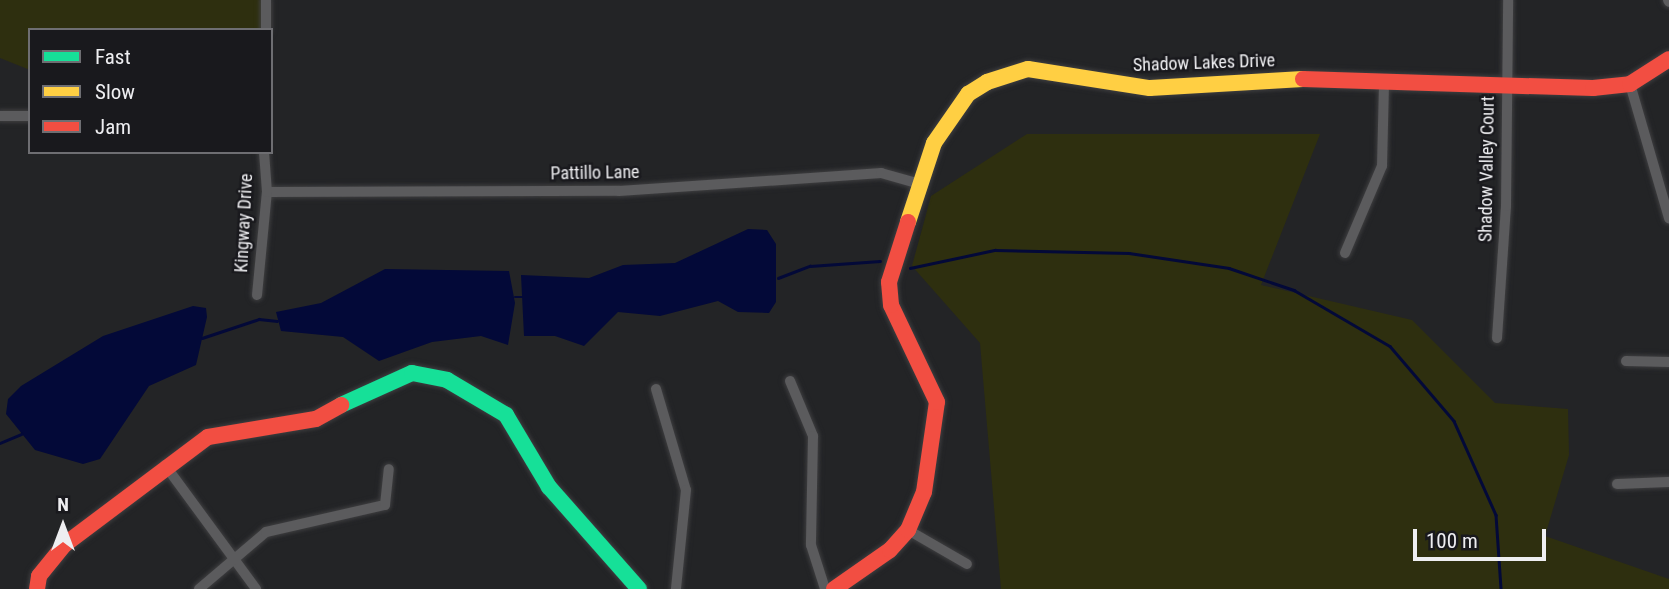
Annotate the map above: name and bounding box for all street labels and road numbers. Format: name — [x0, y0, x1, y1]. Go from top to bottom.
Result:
street label: Shadow Lakes Drive — [1133, 50, 1275, 76]
street label: Shadow Valley Court — [1475, 96, 1499, 242]
street label: Pattillo Lane — [550, 161, 640, 185]
street label: Kingway Drive — [231, 173, 257, 273]

